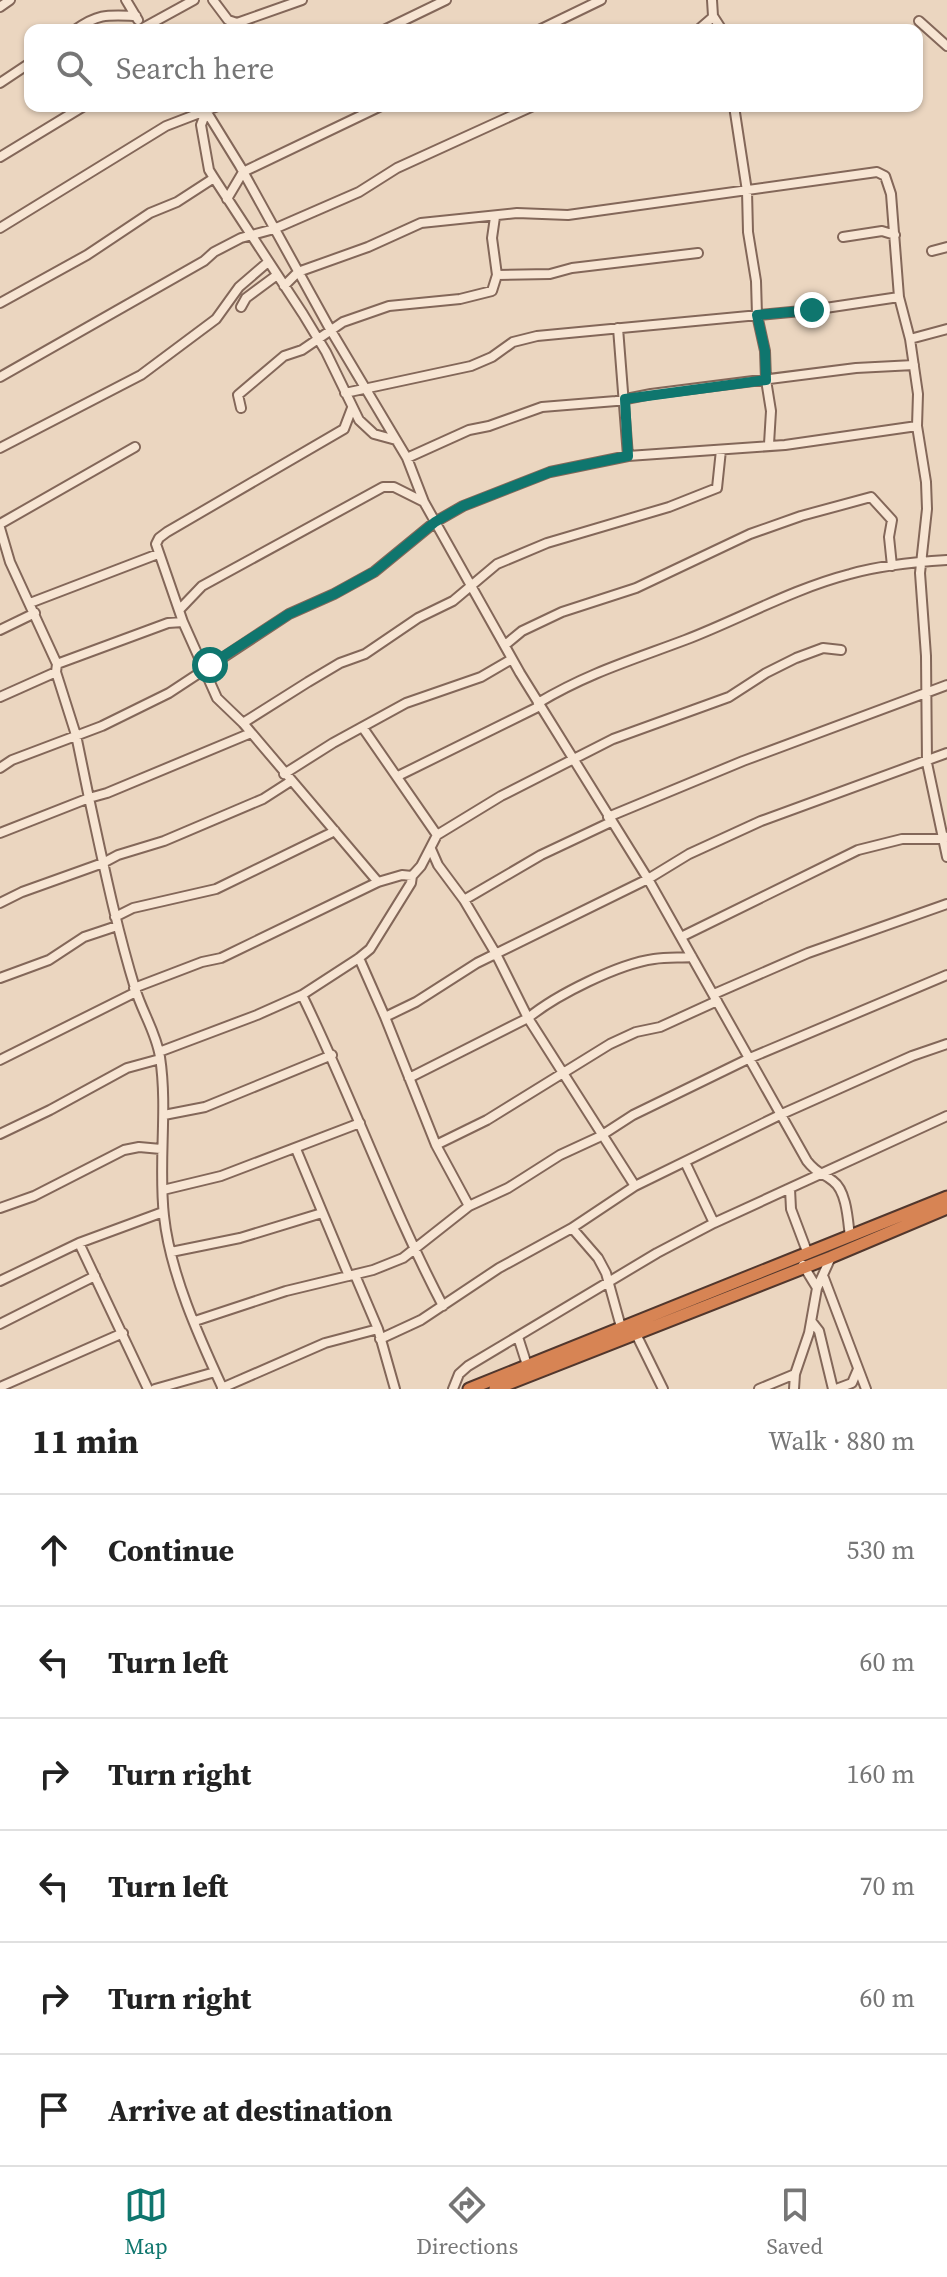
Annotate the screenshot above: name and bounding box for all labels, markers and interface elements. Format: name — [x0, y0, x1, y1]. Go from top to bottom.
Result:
search box — [24, 24, 923, 112]
icon: search — [52, 46, 96, 90]
text: Search here — [116, 48, 274, 89]
route end — [794, 292, 830, 328]
route start — [192, 647, 228, 683]
text: 11 min — [32, 1418, 139, 1464]
text: Walk · 880 m — [768, 1423, 915, 1459]
icon: ahead — [32, 1528, 76, 1572]
text: Continue — [108, 1530, 234, 1571]
text: 530 m — [847, 1532, 915, 1568]
icon: left — [32, 1640, 76, 1684]
text: Turn left — [108, 1642, 228, 1683]
text: 60 m — [860, 1644, 915, 1680]
icon: right — [32, 1752, 76, 1796]
text: Turn right — [108, 1754, 251, 1795]
text: 160 m — [847, 1756, 915, 1792]
icon: left — [32, 1864, 76, 1908]
text: Turn left — [108, 1866, 228, 1907]
text: 70 m — [860, 1868, 915, 1904]
icon: right — [32, 1976, 76, 2020]
text: Turn right — [108, 1978, 251, 2019]
text: 60 m — [860, 1980, 915, 2016]
icon: arrive — [32, 2088, 76, 2132]
text: Arrive at destination — [108, 2090, 393, 2131]
tab: Map — [124, 2183, 168, 2261]
tab: Directions — [416, 2183, 518, 2261]
tab: Saved — [766, 2183, 823, 2261]

